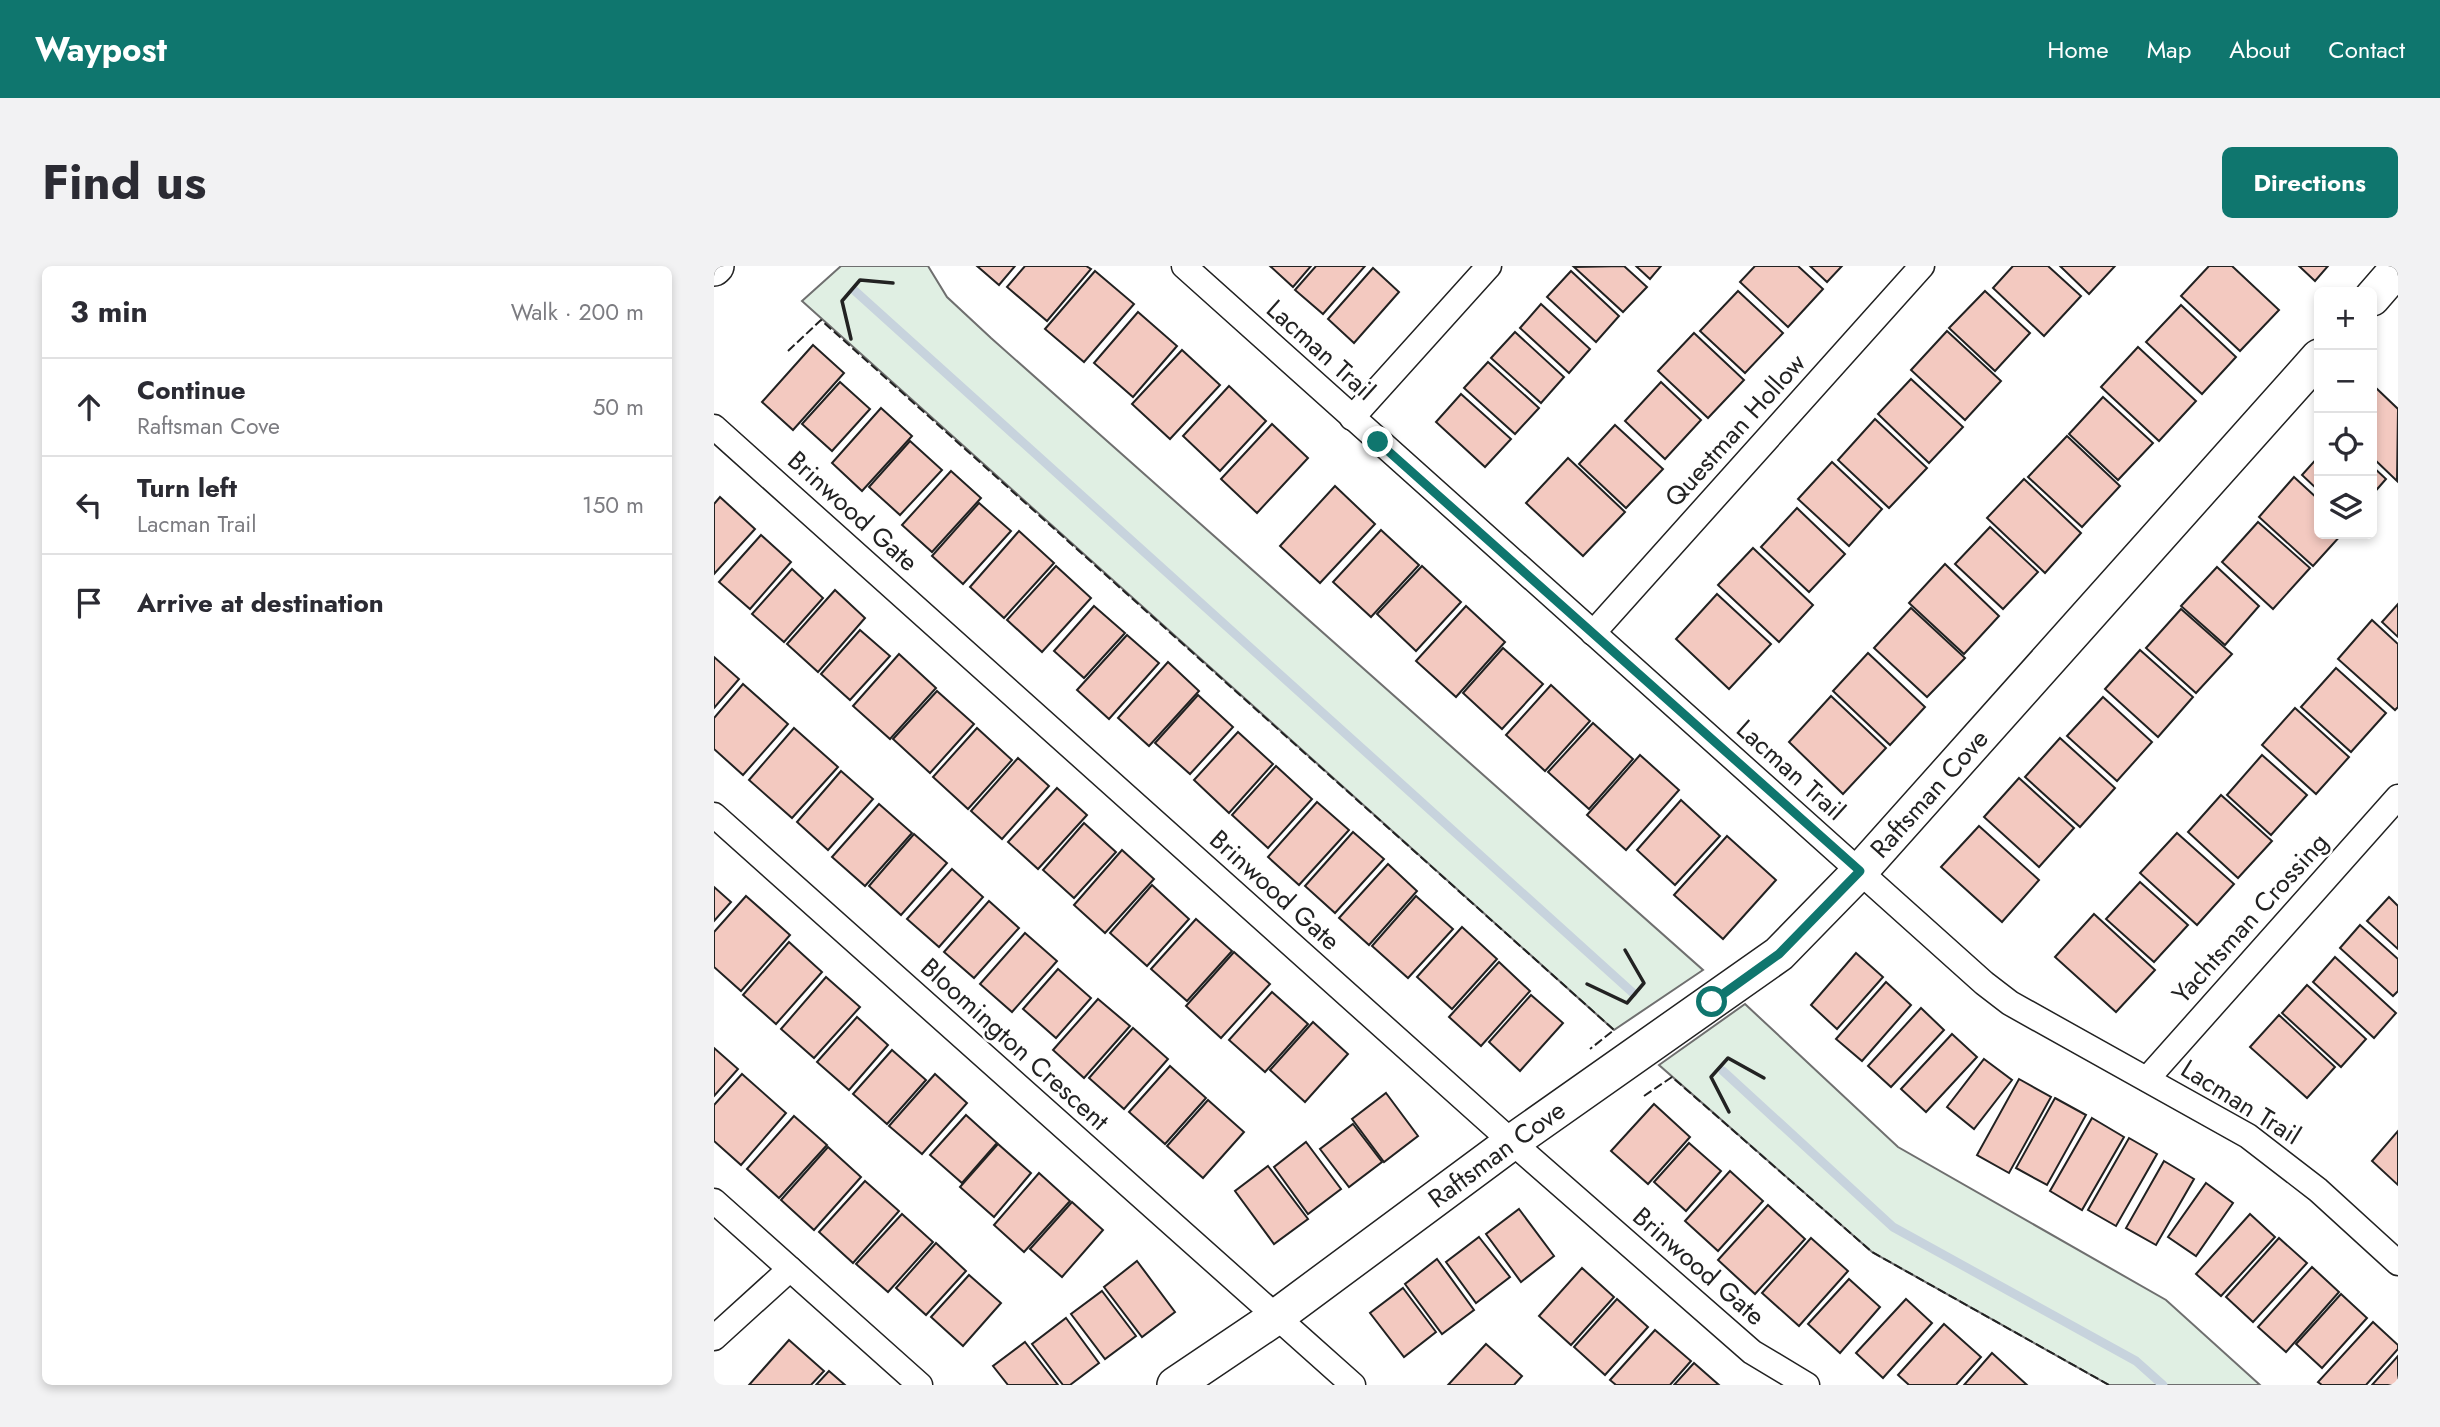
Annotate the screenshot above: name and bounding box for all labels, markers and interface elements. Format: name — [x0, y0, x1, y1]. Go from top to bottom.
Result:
text: Waypost — [35, 26, 167, 73]
text: Home — [2047, 32, 2109, 67]
text: Map — [2147, 32, 2191, 67]
text: About — [2229, 32, 2290, 67]
text: Contact — [2328, 32, 2405, 67]
text: Find us — [42, 147, 206, 217]
button: Directions — [2222, 147, 2398, 218]
map controls — [2314, 287, 2377, 539]
button: + — [2314, 287, 2377, 350]
text: 3 min — [70, 290, 148, 333]
street label: Lacman Trail — [1258, 291, 1384, 409]
text: Walk · 200 m — [511, 295, 644, 329]
street label: Questman Hollow — [1656, 345, 1814, 515]
button: − — [2314, 350, 2377, 413]
text: Continue — [137, 371, 246, 409]
icon: ahead — [70, 388, 108, 426]
text: 50 m — [592, 390, 644, 424]
text: Raftsman Cove — [137, 409, 280, 443]
button: locate — [2314, 413, 2377, 476]
route end — [1362, 426, 1393, 457]
street label: Brinwood Gate — [779, 442, 927, 580]
text: Turn left — [137, 469, 237, 507]
button: layers — [2314, 476, 2377, 539]
icon: left — [70, 486, 108, 524]
text: 150 m — [582, 488, 644, 522]
text: Lacman Trail — [137, 507, 256, 541]
icon: arrive — [70, 584, 108, 622]
text: Arrive at destination — [137, 584, 384, 622]
street label: Lacman Trail — [1728, 711, 1854, 829]
street label: Raftsman Cove — [1861, 721, 1997, 866]
street label: Brinwood Gate — [1201, 821, 1349, 959]
street label: Yachtsman Crossing — [2163, 824, 2337, 1012]
street label: Bloomington Crescent — [912, 949, 1118, 1140]
route start — [1696, 986, 1727, 1017]
street label: Lacman Trail — [2174, 1050, 2308, 1154]
street label: Raftsman Cove — [1420, 1091, 1573, 1217]
street label: Brinwood Gate — [1625, 1198, 1773, 1334]

